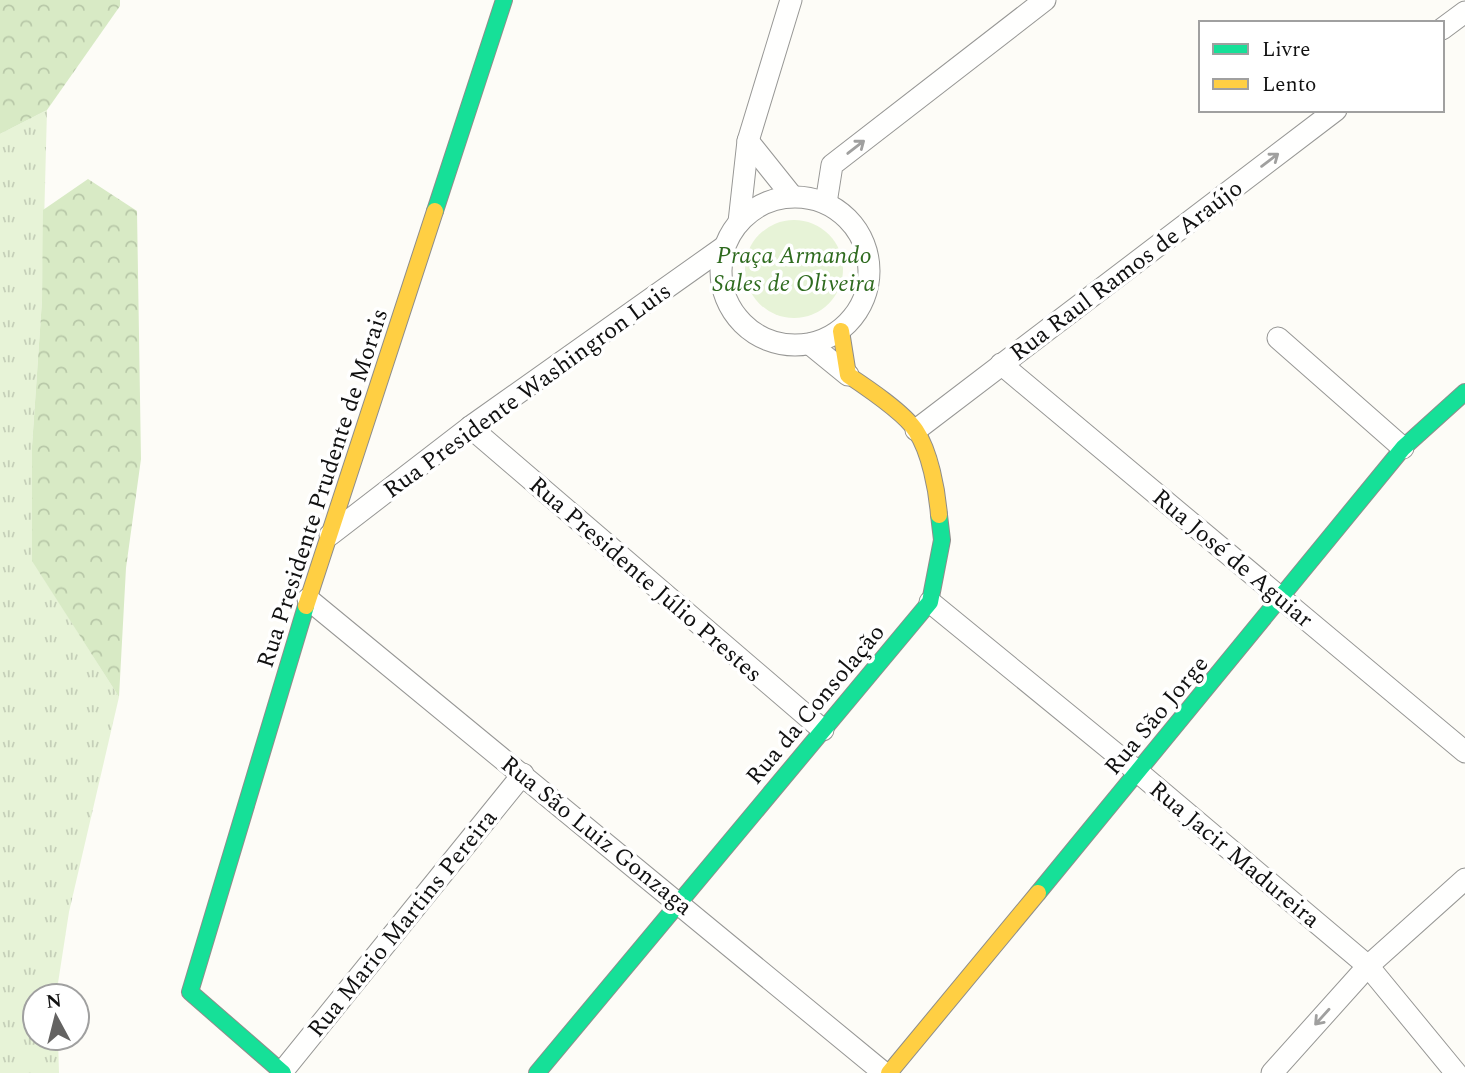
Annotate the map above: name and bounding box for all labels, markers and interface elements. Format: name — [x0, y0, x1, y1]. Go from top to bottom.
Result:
legend — [1199, 21, 1444, 112]
text: Livre — [1262, 34, 1310, 66]
text: Lento — [1262, 69, 1316, 101]
one-way arrow — [847, 139, 865, 154]
one-way arrow — [1260, 153, 1279, 168]
street label: Rua Raul Ramos de Araújo — [1002, 171, 1251, 371]
park label: Praça Armando Sales de Oliveira — [713, 238, 875, 302]
street label: Rua Presidente Washingron Luis — [376, 274, 679, 508]
street label: Rua Presidente Prudente de Morais — [248, 304, 398, 673]
street label: Rua Presidente Júlio Prestes — [521, 468, 770, 691]
street label: Rua José de Aguiar — [1144, 480, 1321, 637]
street label: Rua da Consolação — [737, 616, 894, 793]
street label: Rua São Jorge — [1096, 648, 1218, 783]
street label: Rua São Luiz Gonzaga — [493, 747, 700, 925]
street label: Rua Jacir Madureira — [1141, 772, 1328, 937]
street label: Rua Mario Martins Pereira — [299, 801, 507, 1046]
north arrow — [21, 982, 91, 1052]
text: N — [45, 986, 64, 1017]
one-way arrow — [1314, 1008, 1330, 1026]

